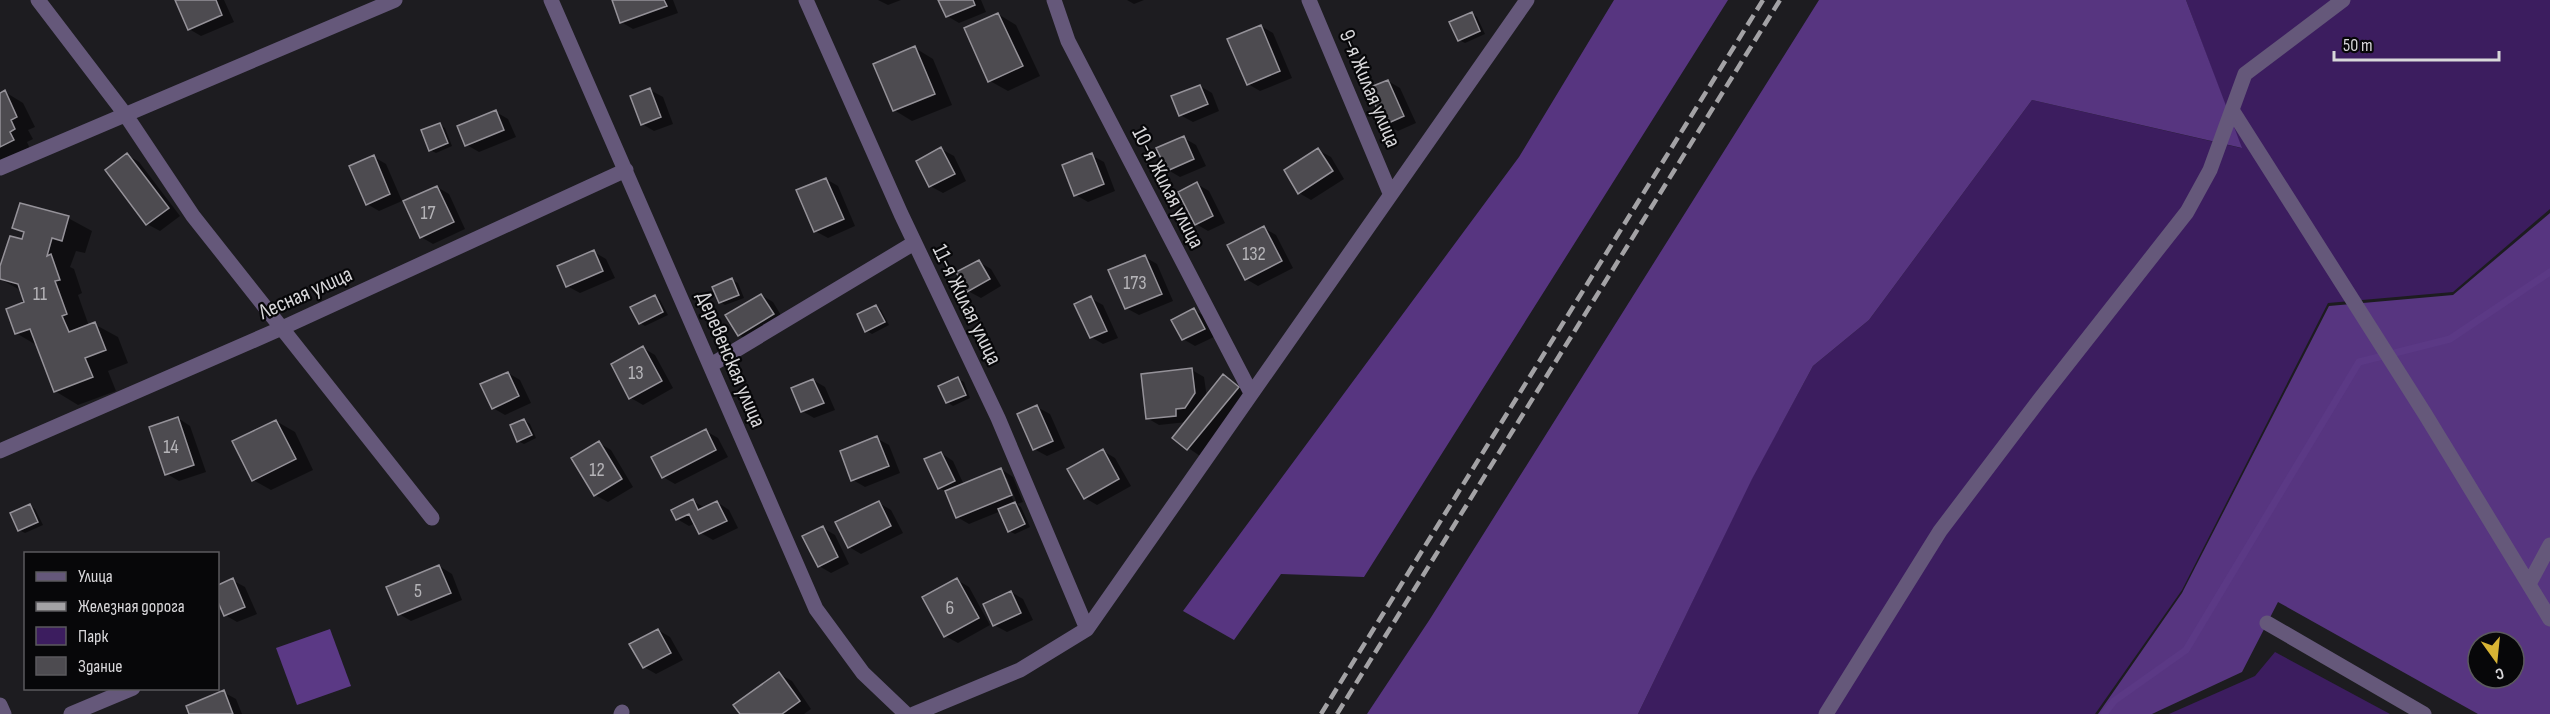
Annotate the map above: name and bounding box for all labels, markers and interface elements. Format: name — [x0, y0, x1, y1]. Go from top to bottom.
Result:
scale bar — [2334, 24, 2499, 62]
street label: 9-я Жилая улица — [1333, 26, 1406, 151]
text: 50 m — [2343, 35, 2373, 56]
street label: 10-я Жилая улица — [1125, 122, 1210, 253]
house number: 17 — [421, 201, 435, 225]
street label: 11-я Жилая улица — [926, 240, 1007, 369]
house number: 132 — [1242, 242, 1266, 266]
street label: Лесная улица — [254, 261, 357, 326]
house number: 173 — [1123, 271, 1147, 295]
house number: 11 — [33, 282, 47, 306]
street label: Деревенская улица — [690, 288, 771, 432]
house number: 13 — [628, 361, 644, 385]
house number: 14 — [163, 435, 179, 459]
house number: 12 — [589, 458, 605, 482]
legend — [24, 552, 219, 690]
text: Улица — [78, 566, 113, 587]
house number: 5 — [414, 579, 422, 603]
text: Железная дорога — [78, 596, 185, 617]
house number: 6 — [946, 596, 954, 620]
text: Парк — [78, 626, 109, 647]
north arrow — [2466, 630, 2526, 690]
text: Здание — [78, 656, 123, 677]
text: С — [2493, 663, 2506, 683]

